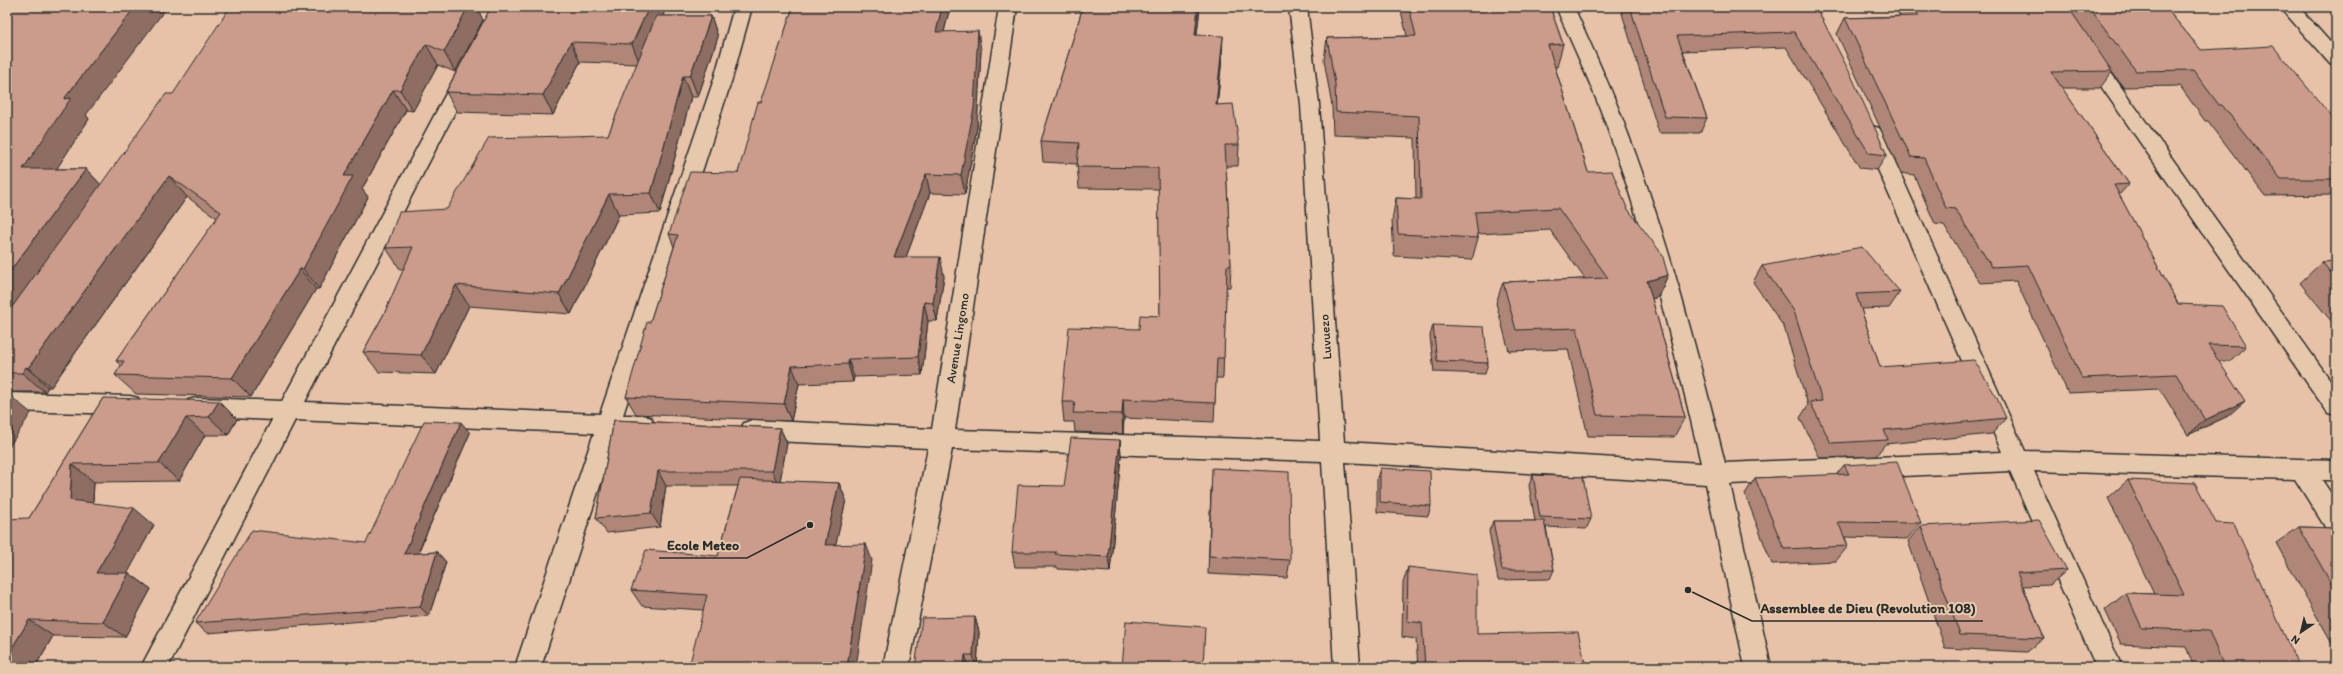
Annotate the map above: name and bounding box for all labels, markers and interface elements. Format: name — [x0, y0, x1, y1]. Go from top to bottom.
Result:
street label: Avenue Lingomo — [943, 291, 972, 384]
street label: Luvuezo — [1316, 313, 1335, 360]
callout: Ecole Meteo — [659, 532, 747, 558]
text: Ecole Meteo — [667, 537, 739, 554]
callout: Assemblee de Dieu (Revolution 108) — [1752, 595, 1983, 621]
text: Assemblee de Dieu (Revolution 108) — [1759, 600, 1976, 617]
north arrow — [2281, 612, 2321, 652]
text: N — [2289, 632, 2302, 647]

